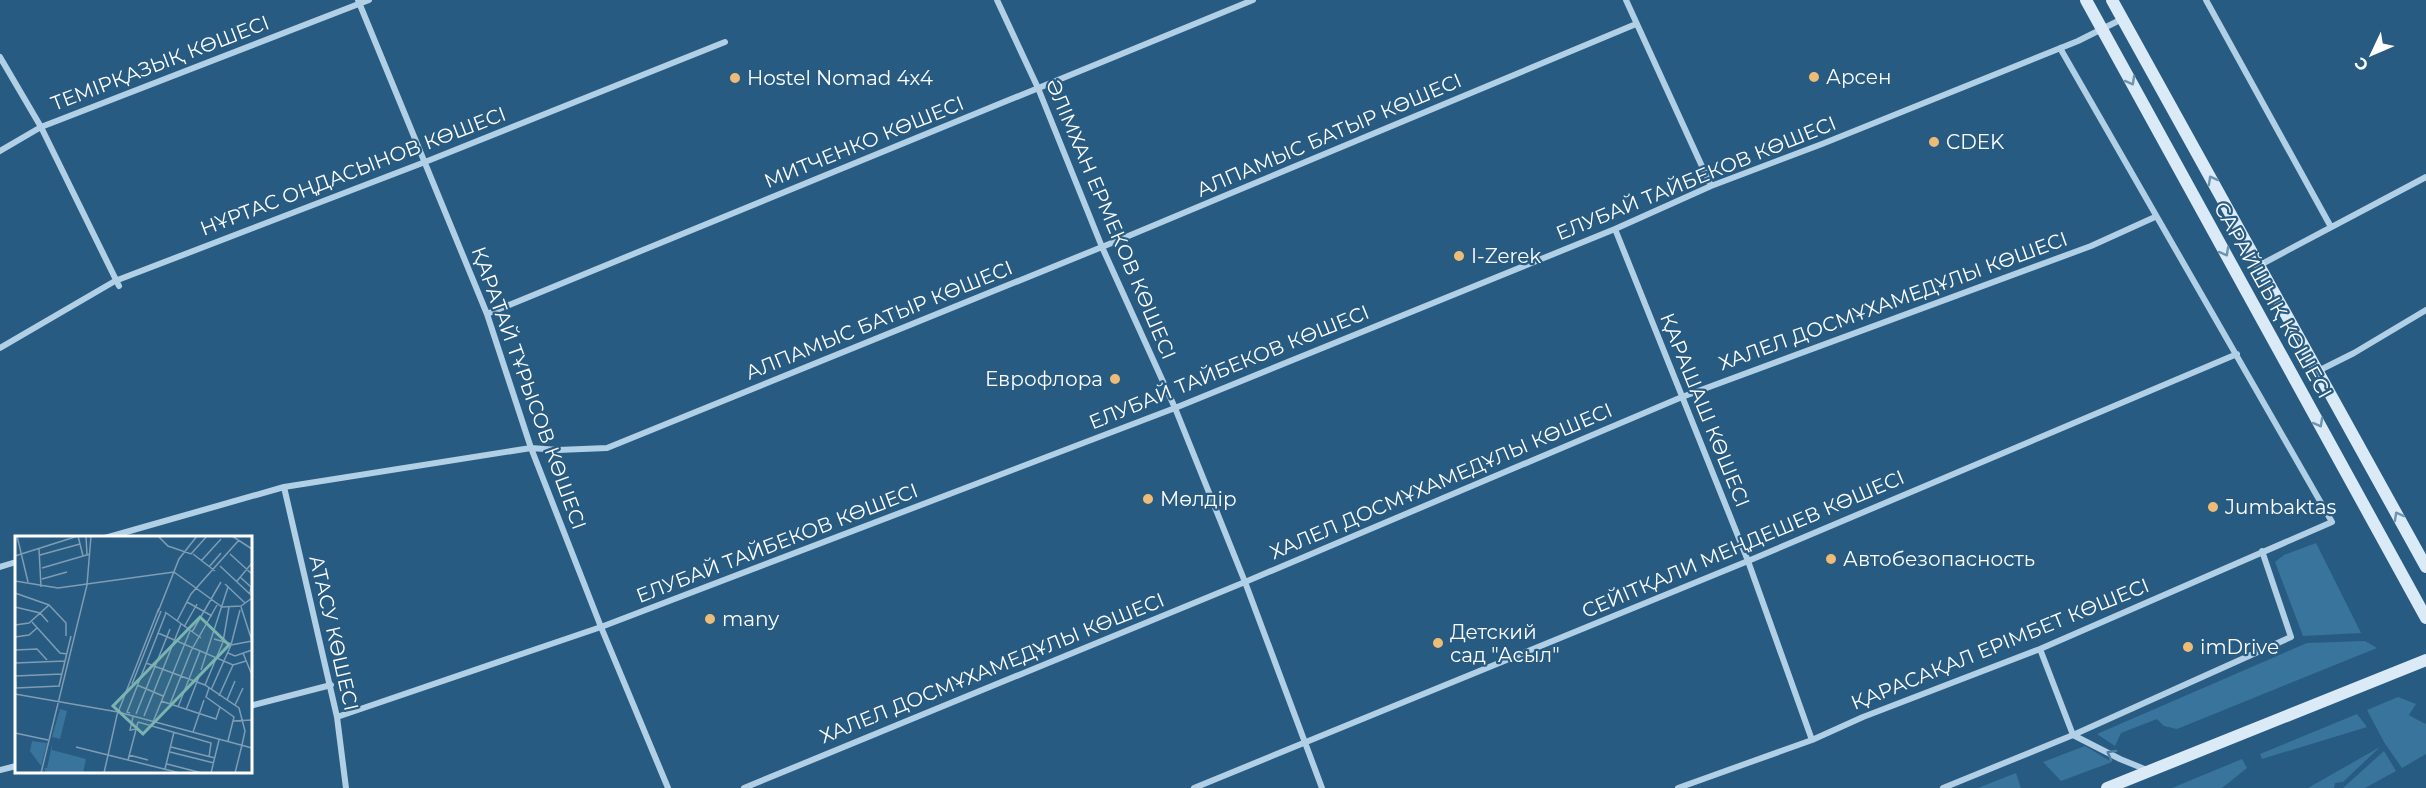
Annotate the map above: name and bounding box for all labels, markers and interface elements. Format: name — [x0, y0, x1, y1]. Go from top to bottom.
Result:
street label: ТЕМІРҚАЗЫҚ КӨШЕСІ — [47, 10, 273, 116]
north arrow — [2342, 24, 2402, 84]
text: С — [2350, 53, 2372, 75]
place label: Арсен — [1826, 65, 1892, 89]
place label: Hostel Nomad 4x4 — [747, 66, 933, 90]
street label: АЛПАМЫС БАТЫР КӨШЕСІ — [1193, 68, 1465, 202]
marker: Арсен — [1807, 70, 1821, 84]
marker: Hostel Nomad 4x4 — [728, 71, 742, 85]
street label: ӘЛІМХАН ЕРМЕКОВ КӨШЕСІ — [1041, 75, 1181, 363]
one-way arrow — [2124, 75, 2135, 86]
street label: МИТЧЕНКО КӨШЕСІ — [761, 91, 967, 193]
street label: НҰРТАС ОҢДАСЫНОВ КӨШЕСІ — [197, 101, 509, 241]
street label: ЕЛУБАЙ ТАЙБЕКОВ КӨШЕСІ — [1552, 111, 1840, 245]
place label: CDEK — [1946, 130, 2005, 154]
marker: CDEK — [1927, 135, 1941, 149]
one-way arrow — [2208, 175, 2219, 186]
street label: САРАЙШЫҚ КӨШЕСІ — [2209, 197, 2337, 403]
street label: ХАЛЕЛ ДОСМҰХАМЕДҰЛЫ КӨШЕСІ — [1715, 227, 2071, 375]
street label: ҚАРАТАЙ ТҰРЫСОВ КӨШЕСІ — [467, 243, 591, 533]
place label: I-Zerek — [1471, 244, 1541, 268]
one-way arrow — [2218, 246, 2229, 257]
marker: I-Zerek — [1452, 249, 1466, 263]
street label: АЛПАМЫС БАТЫР КӨШЕСІ — [742, 255, 1016, 385]
street label: ЕЛУБАЙ ТАЙБЕКОВ КӨШЕСІ — [1085, 300, 1373, 434]
street label: ҚАРАШАШ КӨШЕСІ — [1655, 309, 1755, 511]
place label: Еврофлора — [985, 367, 1103, 391]
marker: Еврофлора — [1108, 372, 1122, 386]
street label: ХАЛЕЛ ДОСМҰХАМЕДҰЛЫ КӨШЕСІ — [1266, 398, 1616, 564]
one-way arrow — [2312, 417, 2323, 427]
street label: СЕЙІТҚАЛИ МЕҢДЕШЕВ КӨШЕСІ — [1578, 465, 1908, 623]
street label: ЕЛУБАЙ ТАЙБЕКОВ КӨШЕСІ — [633, 478, 921, 608]
place label: Мөлдір — [1160, 487, 1237, 511]
marker: Мөлдір — [1141, 492, 1155, 506]
place label: Jumbaktas — [2224, 495, 2336, 519]
marker: Jumbaktas — [2206, 500, 2220, 514]
one-way arrow — [2394, 512, 2405, 522]
inset map — [15, 536, 252, 773]
place label: Автобезопасность — [1843, 547, 2035, 571]
marker: Автобезопасность — [1824, 552, 1838, 566]
street label: АТАСУ КӨШЕСІ — [304, 553, 364, 713]
street label: ҚАРАСАҚАЛ ЕРІМБЕТ КӨШЕСІ — [1847, 573, 2153, 715]
street label: ХАЛЕЛ ДОСМҰХАМЕДҰЛЫ КӨШЕСІ — [816, 588, 1168, 748]
place label: many — [722, 607, 779, 631]
marker: many — [703, 612, 717, 626]
place label: Детский сад "Асыл" — [1450, 620, 1560, 667]
place label: imDrive — [2200, 635, 2279, 659]
marker: Детский сад "Асыл" — [1431, 636, 1445, 650]
marker: imDrive — [2181, 640, 2195, 654]
one-way arrow — [2107, 750, 2117, 761]

